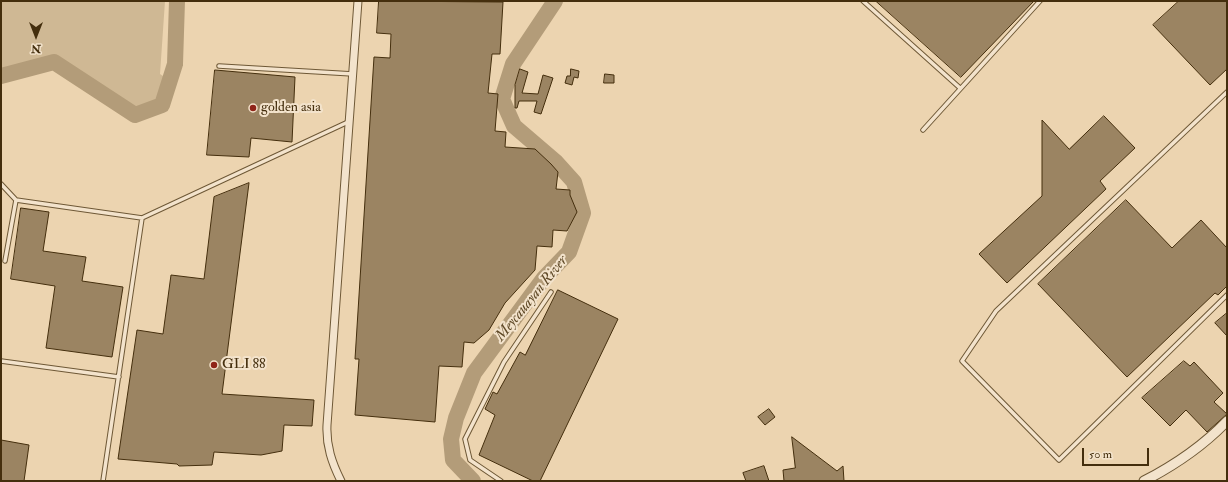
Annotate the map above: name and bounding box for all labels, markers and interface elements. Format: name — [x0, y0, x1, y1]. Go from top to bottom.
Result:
north arrow — [16, 16, 56, 56]
text: N — [31, 42, 41, 55]
place label: golden asia — [261, 100, 321, 116]
marker: golden asia — [248, 103, 258, 113]
water label: Meycauayan River — [492, 253, 572, 345]
place label: GLI 88 — [222, 357, 266, 373]
marker: GLI 88 — [209, 360, 219, 370]
scale bar — [1084, 440, 1151, 466]
text: 50 m — [1089, 447, 1112, 462]

